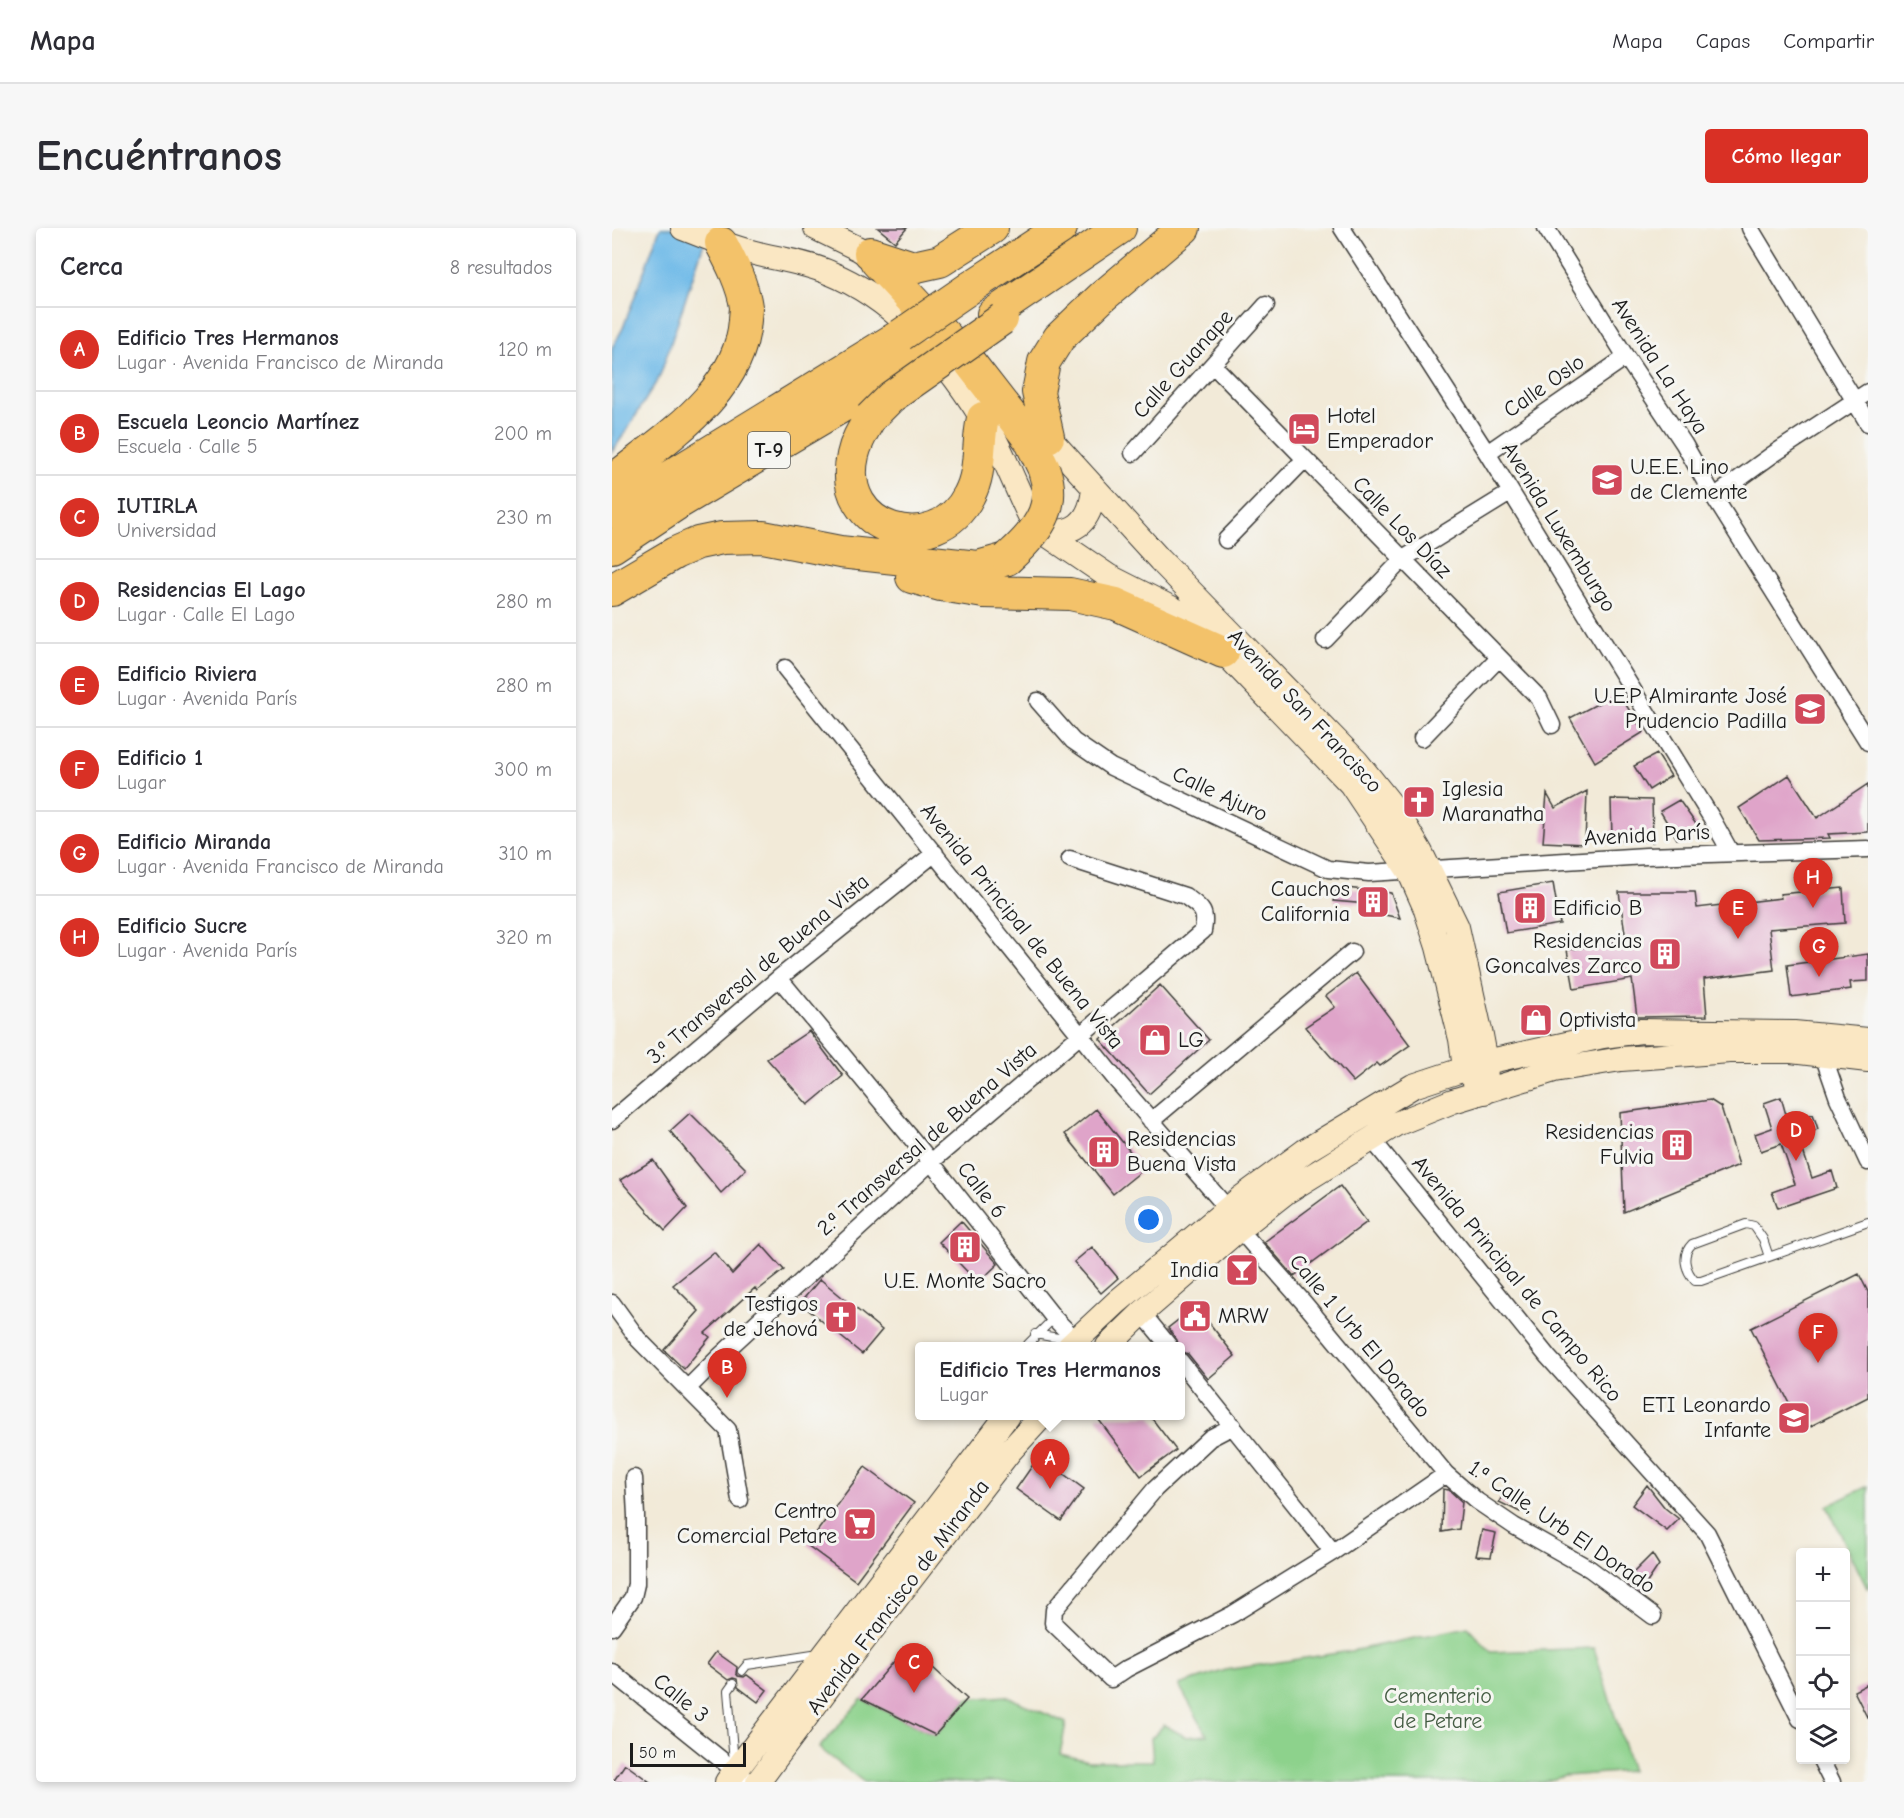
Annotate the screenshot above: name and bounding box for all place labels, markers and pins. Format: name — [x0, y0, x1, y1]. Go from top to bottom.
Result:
place label: Hotel Emperador — [1327, 403, 1433, 454]
hotel icon: Hotel Emperador — [1286, 411, 1322, 447]
place label: U.E.E. Lino de Clemente — [1630, 454, 1747, 505]
school or university icon: U.E.E. Lino de Clemente — [1589, 462, 1625, 498]
place label: U.E.P Almirante José Prudencio Padilla — [1594, 683, 1787, 734]
school or university icon: U.E.P Almirante José Prudencio Padilla — [1792, 691, 1828, 727]
place label: Iglesia Maranatha — [1442, 776, 1544, 827]
church icon: Iglesia Maranatha — [1401, 784, 1437, 820]
pin: H — [1794, 858, 1832, 908]
place label: Cauchos California — [1261, 876, 1350, 927]
building icon: Cauchos California — [1355, 884, 1391, 920]
building icon: Edificio B — [1512, 890, 1548, 926]
pin: E — [1718, 890, 1758, 939]
place label: Edificio B — [1553, 895, 1642, 921]
place label: Residencias Goncalves Zarco — [1485, 928, 1642, 979]
pin: G — [1800, 928, 1838, 977]
building icon: Residencias Goncalves Zarco — [1647, 936, 1683, 972]
shop icon: Optivista — [1518, 1002, 1554, 1038]
place label: Optivista — [1559, 1007, 1636, 1033]
shop icon: LG — [1137, 1022, 1173, 1058]
place label: LG — [1178, 1027, 1204, 1053]
pin: D — [1776, 1112, 1816, 1161]
place label: Residencias Fulvia — [1545, 1119, 1654, 1170]
place label: Residencias Buena Vista — [1127, 1126, 1237, 1177]
building icon: Residencias Fulvia — [1659, 1127, 1695, 1163]
building icon: Residencias Buena Vista — [1086, 1134, 1122, 1170]
building icon: U.E. Monte Sacro — [947, 1229, 983, 1265]
bar icon: India — [1224, 1252, 1260, 1288]
place label: India — [1170, 1257, 1219, 1283]
place label: U.E. Monte Sacro — [884, 1268, 1046, 1294]
place label: Testigos de Jehová — [724, 1291, 818, 1342]
public building icon: MRW — [1177, 1298, 1213, 1334]
church icon: Testigos de Jehová — [823, 1299, 859, 1335]
place label: MRW — [1218, 1303, 1269, 1329]
pin: F — [1798, 1314, 1838, 1363]
pin: B — [708, 1348, 746, 1398]
place label: ETI Leonardo Infante — [1642, 1392, 1771, 1443]
school or university icon: ETI Leonardo Infante — [1776, 1400, 1812, 1436]
pin: A — [1030, 1440, 1070, 1489]
place label: Centro Comercial Petare — [677, 1498, 837, 1549]
supermarket icon: Centro Comercial Petare — [842, 1506, 878, 1542]
pin: C — [894, 1644, 934, 1693]

